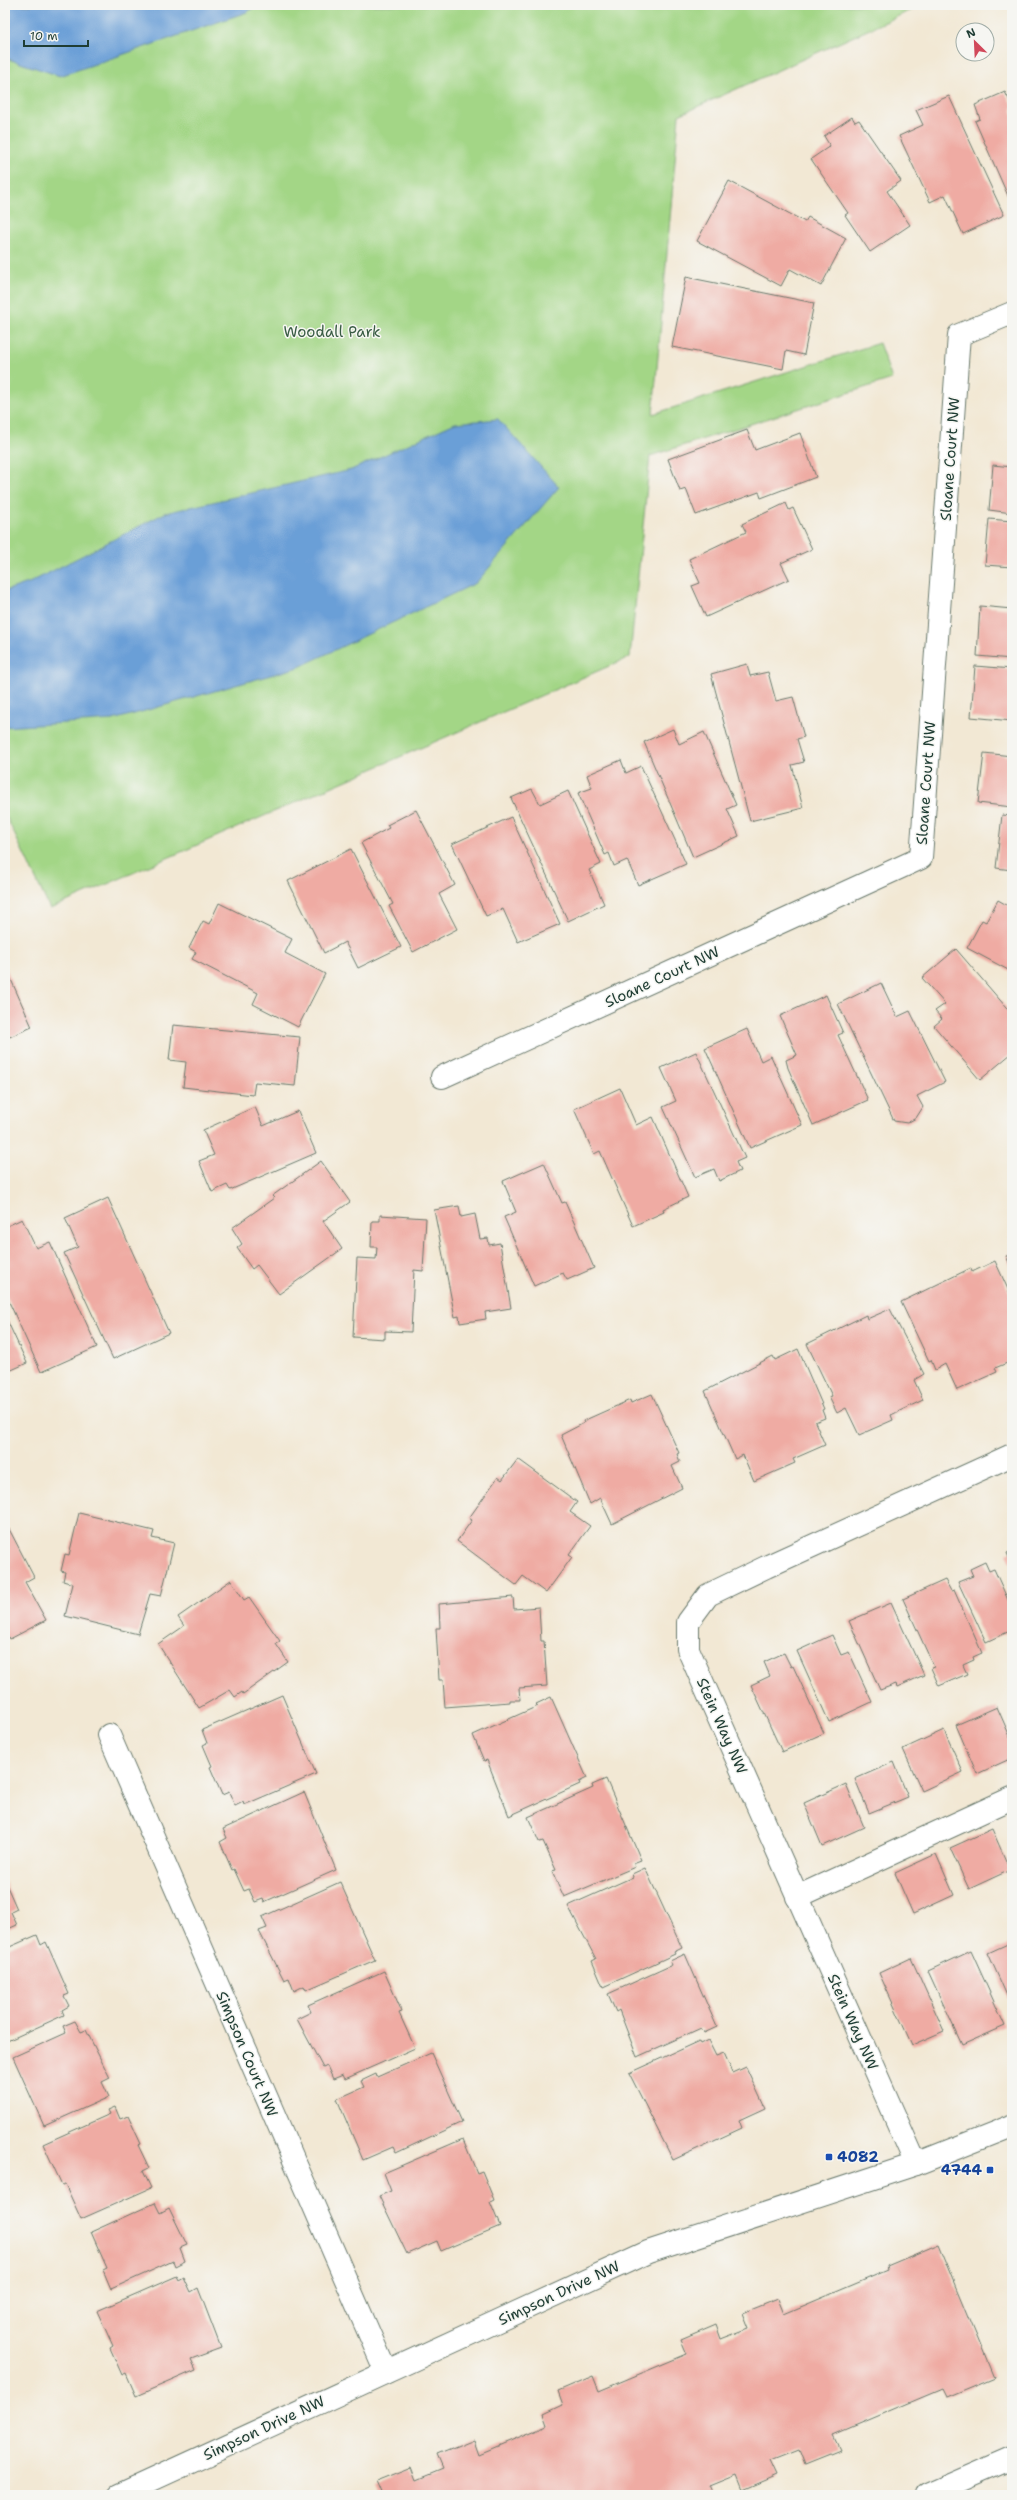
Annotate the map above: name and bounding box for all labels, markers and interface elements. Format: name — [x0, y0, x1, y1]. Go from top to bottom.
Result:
scale bar — [24, 22, 88, 48]
north arrow — [955, 22, 995, 62]
text: N — [964, 25, 978, 42]
text: 10 m — [30, 28, 58, 44]
park label: Woodall Park — [283, 322, 381, 342]
street label: Sloane Court NW — [936, 396, 964, 522]
street label: Sloane Court NW — [912, 720, 940, 846]
street label: Sloane Court NW — [601, 942, 723, 1012]
street label: Stein Way NW — [692, 1675, 752, 1777]
street label: Stein Way NW — [823, 1971, 883, 2073]
street label: Simpson Court NW — [211, 1988, 283, 2120]
place label: 4082 — [837, 2147, 879, 2167]
marker: 4082 — [824, 2152, 834, 2162]
place label: 4744 — [941, 2160, 982, 2180]
marker: 4744 — [985, 2165, 995, 2175]
street label: Simpson Drive NW — [495, 2256, 623, 2330]
street label: Simpson Drive NW — [200, 2391, 328, 2465]

